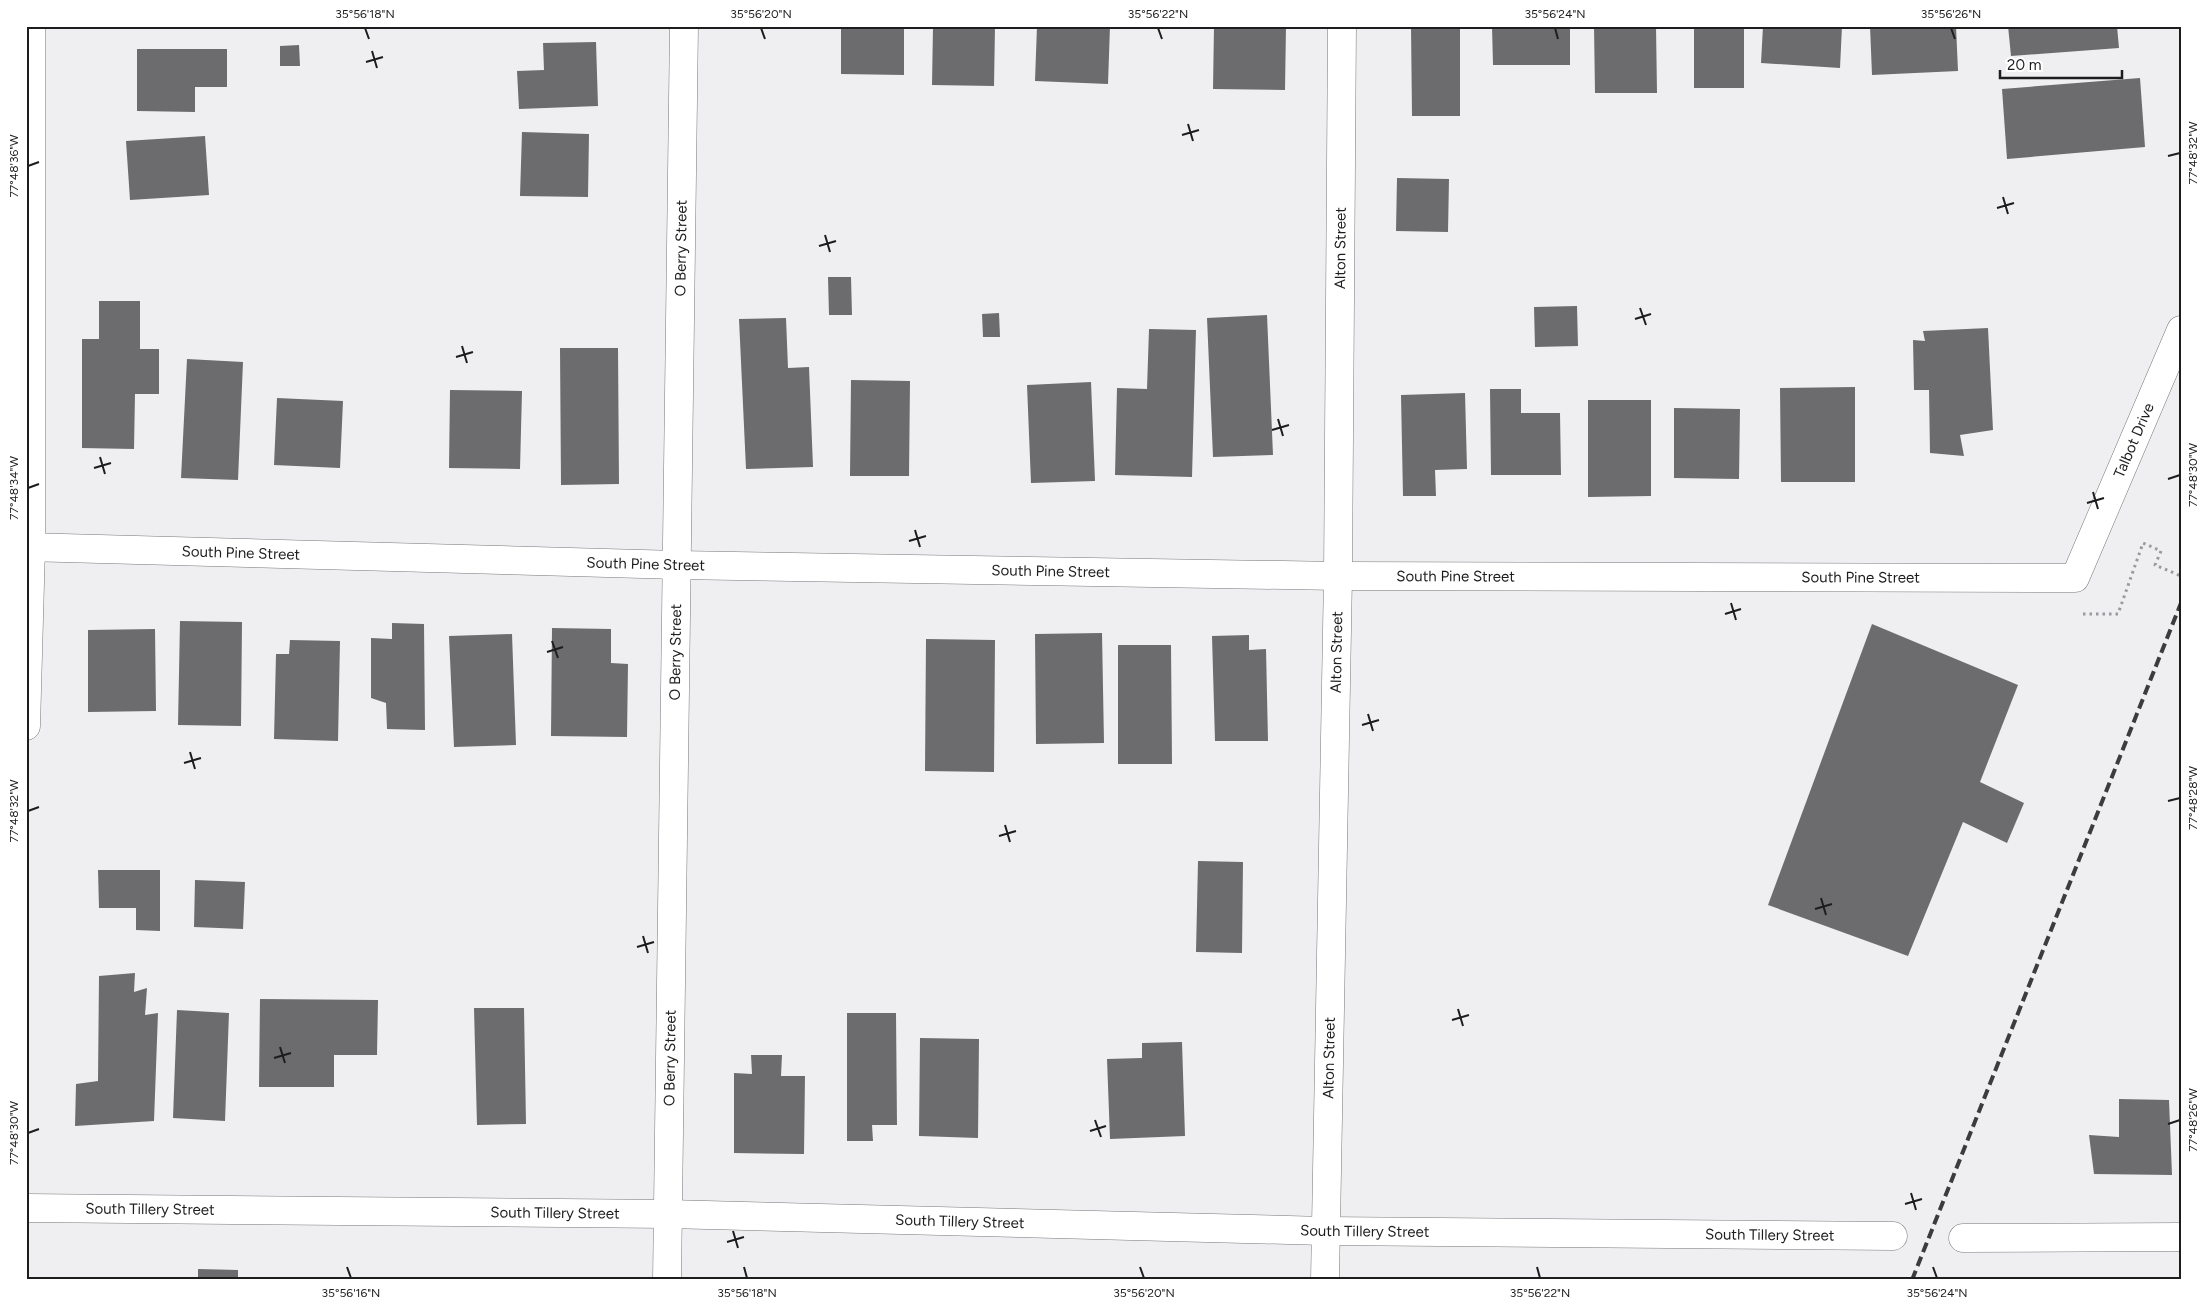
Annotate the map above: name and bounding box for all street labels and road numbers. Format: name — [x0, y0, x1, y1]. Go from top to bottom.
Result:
street label: O Berry Street — [671, 199, 691, 296]
street label: Alton Street — [1331, 207, 1350, 289]
street label: Talbot Drive — [2110, 400, 2158, 481]
street label: South Pine Street — [181, 542, 301, 564]
street label: South Pine Street — [586, 553, 706, 574]
street label: South Pine Street — [991, 561, 1110, 581]
street label: South Pine Street — [1396, 567, 1515, 585]
street label: South Pine Street — [1801, 568, 1920, 587]
street label: O Berry Street — [666, 603, 685, 700]
street label: Alton Street — [1327, 611, 1346, 693]
street label: O Berry Street — [660, 1009, 680, 1106]
street label: Alton Street — [1319, 1017, 1339, 1099]
street label: South Tillery Street — [85, 1200, 215, 1219]
street label: South Tillery Street — [490, 1203, 620, 1223]
street label: South Tillery Street — [895, 1211, 1025, 1232]
street label: South Tillery Street — [1300, 1221, 1430, 1241]
street label: South Tillery Street — [1705, 1225, 1835, 1244]

